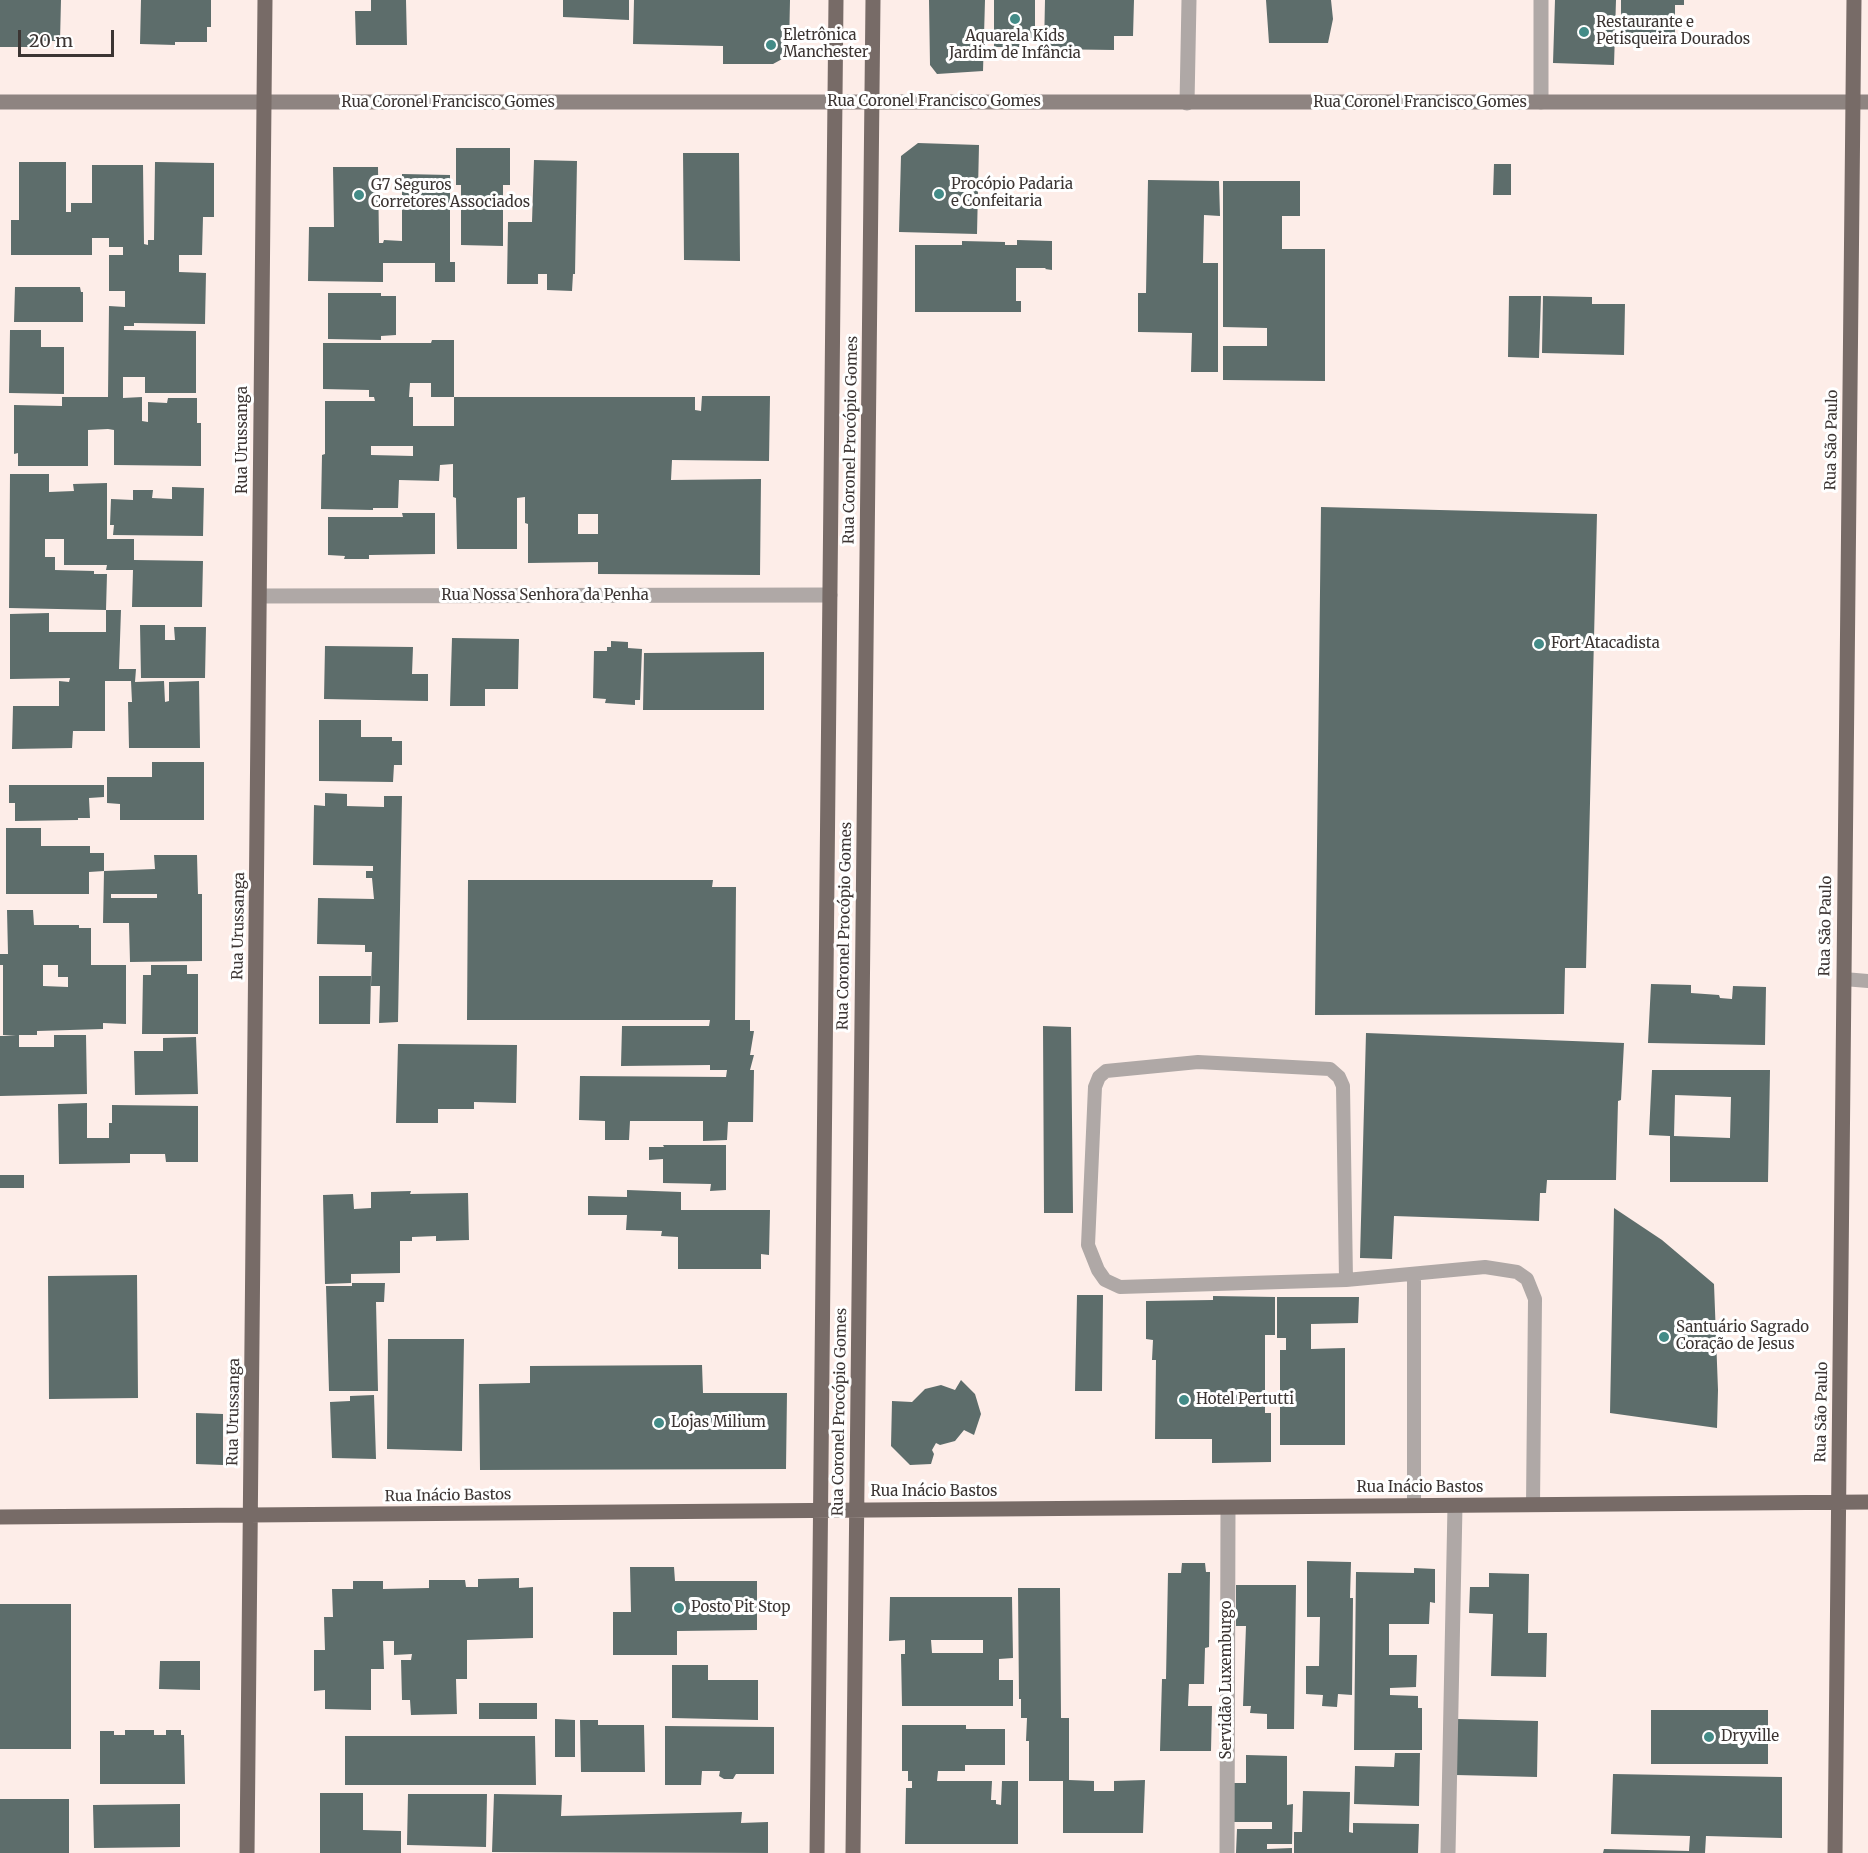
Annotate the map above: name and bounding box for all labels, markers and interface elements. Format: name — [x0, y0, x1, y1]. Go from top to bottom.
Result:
marker: Aquarela Kids Jardim de Infância — [1008, 12, 1022, 26]
place label: Restaurante e Petisqueira Dourados — [1596, 14, 1750, 49]
scale bar — [21, 18, 117, 56]
marker: Restaurante e Petisqueira Dourados — [1577, 25, 1591, 39]
place label: Eletrônica Manchester — [783, 27, 868, 62]
place label: Aquarela Kids Jardim de Infância — [949, 28, 1081, 63]
text: 20 m — [29, 29, 73, 52]
marker: Eletrônica Manchester — [764, 38, 778, 52]
street label: Rua Coronel Francisco Gomes — [827, 93, 1041, 111]
street label: Rua Coronel Francisco Gomes — [341, 94, 555, 112]
street label: Rua Coronel Francisco Gomes — [1313, 94, 1527, 112]
place label: Procópio Padaria e Confeitaria — [951, 176, 1073, 211]
place label: G7 Seguros Corretores Associados — [371, 177, 530, 212]
marker: Procópio Padaria e Confeitaria — [932, 187, 946, 201]
marker: G7 Seguros Corretores Associados — [352, 188, 366, 202]
street label: Rua Coronel Procópio Gomes — [840, 336, 862, 544]
street label: Rua Urussanga — [234, 386, 252, 494]
street label: Rua São Paulo — [1822, 389, 1842, 491]
street label: Rua Nossa Senhora da Penha — [441, 587, 649, 605]
place label: Fort Atacadista — [1551, 635, 1660, 653]
marker: Fort Atacadista — [1532, 637, 1546, 651]
street label: Rua Coronel Procópio Gomes — [834, 822, 856, 1030]
street label: Rua Urussanga — [229, 872, 249, 980]
street label: Rua São Paulo — [1816, 875, 1836, 977]
street label: Rua Coronel Procópio Gomes — [829, 1308, 851, 1516]
place label: Santuário Sagrado Coração de Jesus — [1676, 1319, 1809, 1354]
marker: Santuário Sagrado Coração de Jesus — [1657, 1330, 1671, 1344]
street label: Rua Urussanga — [224, 1358, 244, 1466]
street label: Rua São Paulo — [1812, 1361, 1832, 1463]
place label: Hotel Pertutti — [1196, 1391, 1294, 1409]
marker: Hotel Pertutti — [1177, 1393, 1191, 1407]
place label: Lojas Milium — [671, 1414, 766, 1432]
marker: Lojas Milium — [652, 1416, 666, 1430]
street label: Rua Inácio Bastos — [1357, 1479, 1483, 1497]
street label: Rua Inácio Bastos — [871, 1483, 997, 1501]
street label: Rua Inácio Bastos — [384, 1486, 512, 1506]
place label: Posto Pit Stop — [691, 1599, 790, 1617]
street label: Servidão Luxemburgo — [1218, 1600, 1236, 1760]
marker: Posto Pit Stop — [672, 1601, 686, 1615]
place label: Dryville — [1721, 1728, 1779, 1746]
marker: Dryville — [1702, 1730, 1716, 1744]

